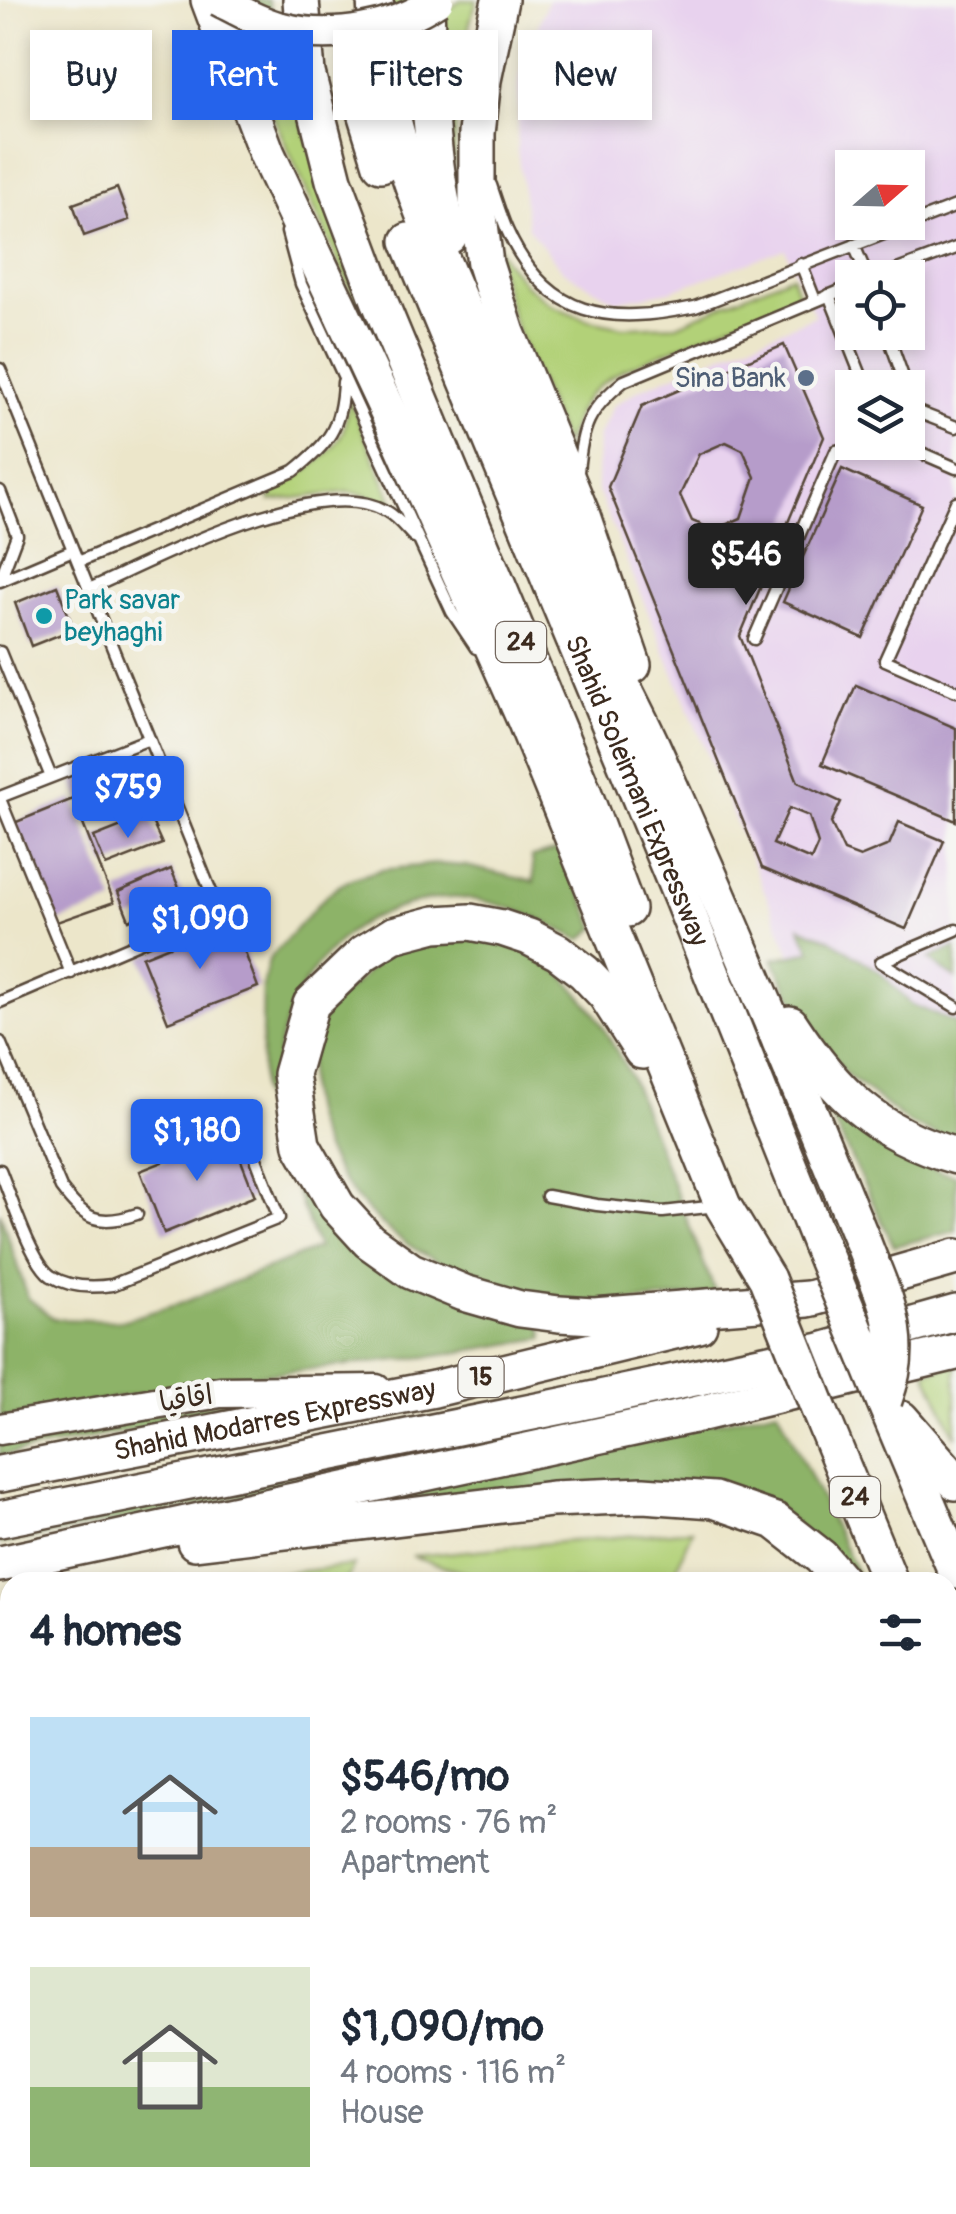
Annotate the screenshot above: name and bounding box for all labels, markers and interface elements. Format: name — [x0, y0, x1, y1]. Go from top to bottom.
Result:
chip: Buy — [30, 30, 152, 120]
chip: Rent — [172, 30, 313, 120]
chip: Filters — [333, 30, 498, 120]
chip: New — [518, 30, 652, 120]
north arrow — [835, 150, 925, 240]
map controls — [835, 150, 925, 460]
button: locate — [835, 260, 925, 350]
place label: Sina Bank — [674, 361, 786, 396]
marker: Sina Bank — [795, 367, 817, 389]
button: layers — [835, 370, 925, 460]
pin: $546 — [687, 523, 805, 608]
text: $546 — [710, 535, 782, 575]
place label: Park savar beyhaghi — [64, 583, 180, 650]
marker: Park savar beyhaghi — [33, 605, 55, 627]
road number: 24 — [496, 622, 546, 662]
street label: Shahid Soleimani Expressway — [557, 630, 717, 951]
pin: $759 — [69, 756, 187, 841]
text: $759 — [94, 768, 162, 808]
pin: $1,090 — [119, 887, 281, 972]
text: $1,090 — [151, 899, 249, 939]
pin: $1,180 — [116, 1099, 278, 1184]
text: $1,180 — [153, 1111, 241, 1151]
road number: 15 — [458, 1357, 504, 1397]
street label: Shahid Modarres Expressway — [111, 1372, 439, 1469]
street label: اقاقیا — [157, 1377, 215, 1421]
road number: 24 — [830, 1477, 880, 1517]
icon: filters — [873, 1605, 928, 1660]
text: 4 homes — [30, 1606, 181, 1658]
text: $546/mo — [340, 1751, 509, 1803]
icon: home — [110, 1757, 230, 1877]
text: 2 rooms · 76 m² — [340, 1803, 557, 1843]
text: Apartment — [340, 1843, 489, 1883]
text: $1,090/mo — [340, 2001, 544, 2053]
icon: home — [110, 2007, 230, 2127]
text: 4 rooms · 116 m² — [340, 2053, 566, 2093]
text: House — [340, 2093, 424, 2133]

